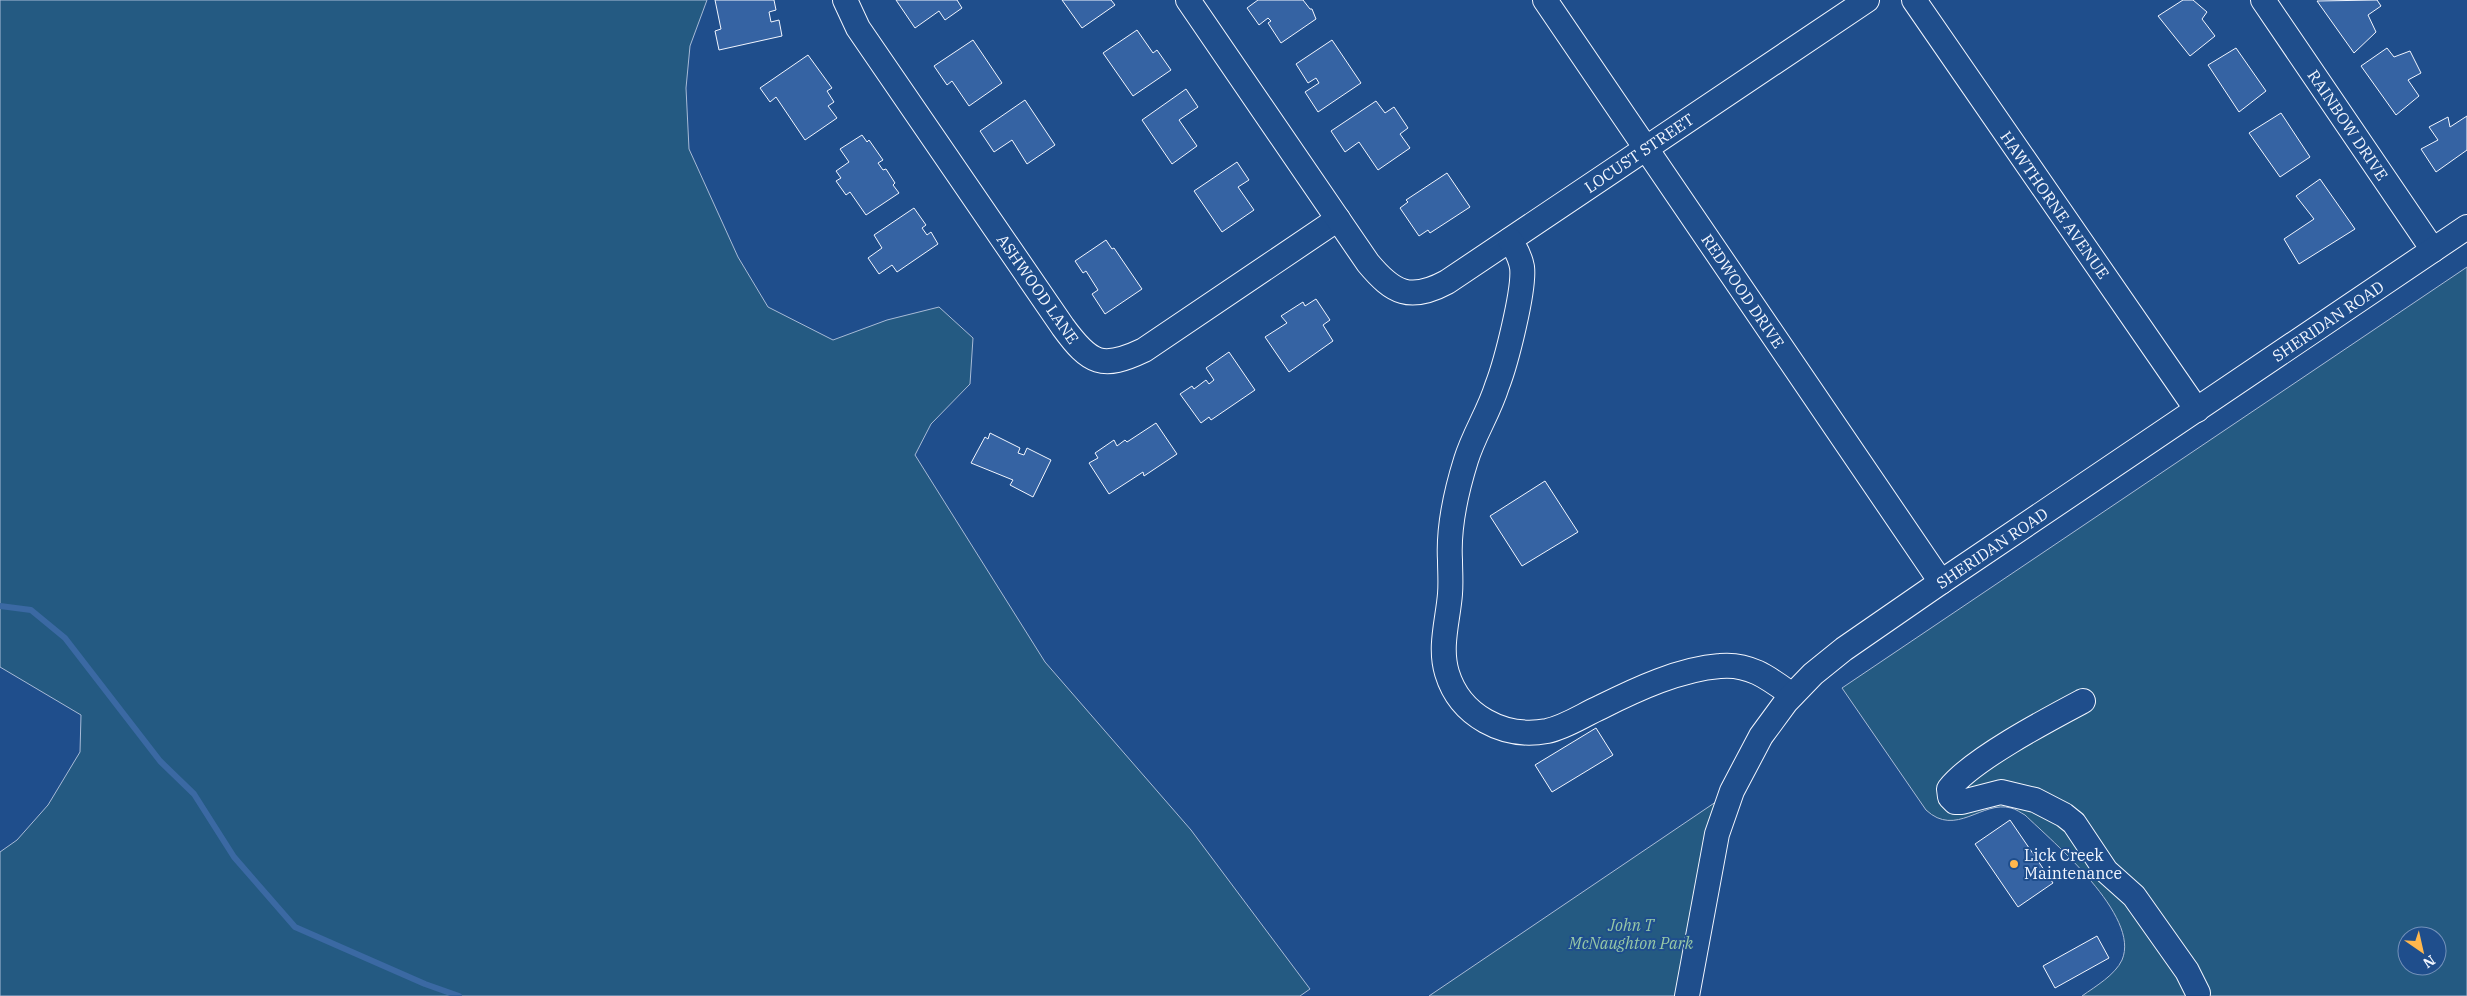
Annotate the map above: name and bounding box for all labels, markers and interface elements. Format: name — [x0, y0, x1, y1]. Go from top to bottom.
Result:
street label: RAINBOW DRIVE — [2304, 66, 2392, 184]
street label: LOCUST STREET — [1580, 109, 1698, 197]
street label: HAWTHORNE AVENUE — [1996, 127, 2114, 283]
street label: ASHWOOD LANE — [993, 230, 1083, 348]
street label: REDWOOD DRIVE — [1697, 230, 1789, 352]
street label: SHERIDAN ROAD — [2268, 276, 2388, 366]
street label: SHERIDAN ROAD — [1932, 503, 2052, 593]
place label: Lick Creek Maintenance — [2024, 845, 2122, 883]
marker: Lick Creek Maintenance — [2008, 858, 2020, 870]
park label: John T McNaughton Park — [1568, 915, 1694, 953]
north arrow — [2397, 926, 2447, 976]
text: N — [2420, 951, 2439, 972]

